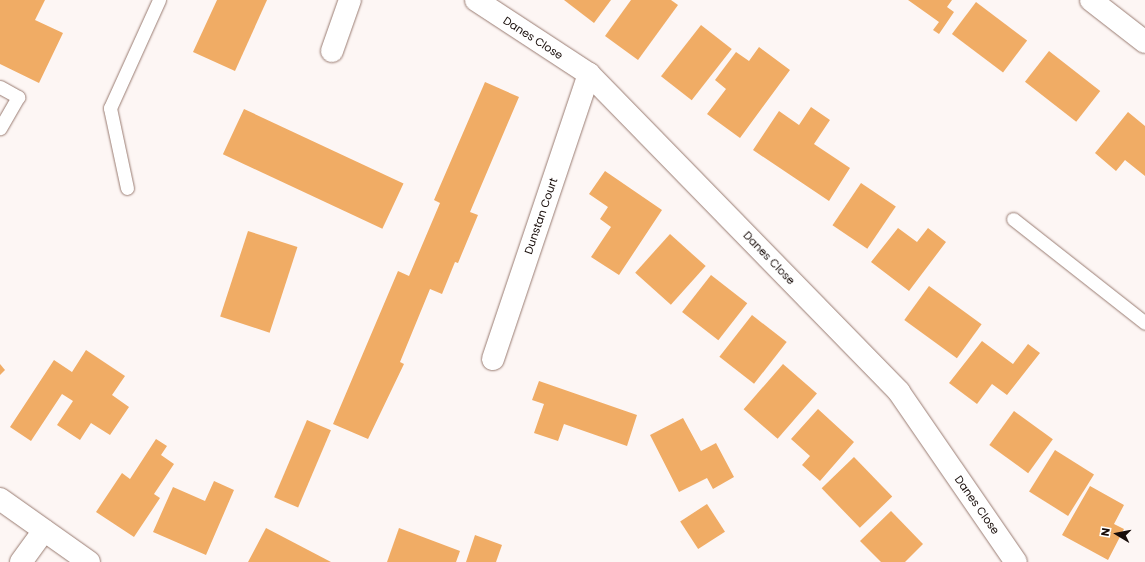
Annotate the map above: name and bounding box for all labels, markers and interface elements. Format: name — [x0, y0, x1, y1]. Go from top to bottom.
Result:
street label: Danes Close — [501, 14, 565, 62]
street label: Dunstan Court — [522, 176, 560, 256]
street label: Danes Close — [740, 229, 798, 287]
street label: Danes Close — [952, 473, 1002, 537]
north arrow — [1097, 514, 1137, 554]
text: N — [1097, 526, 1114, 537]

